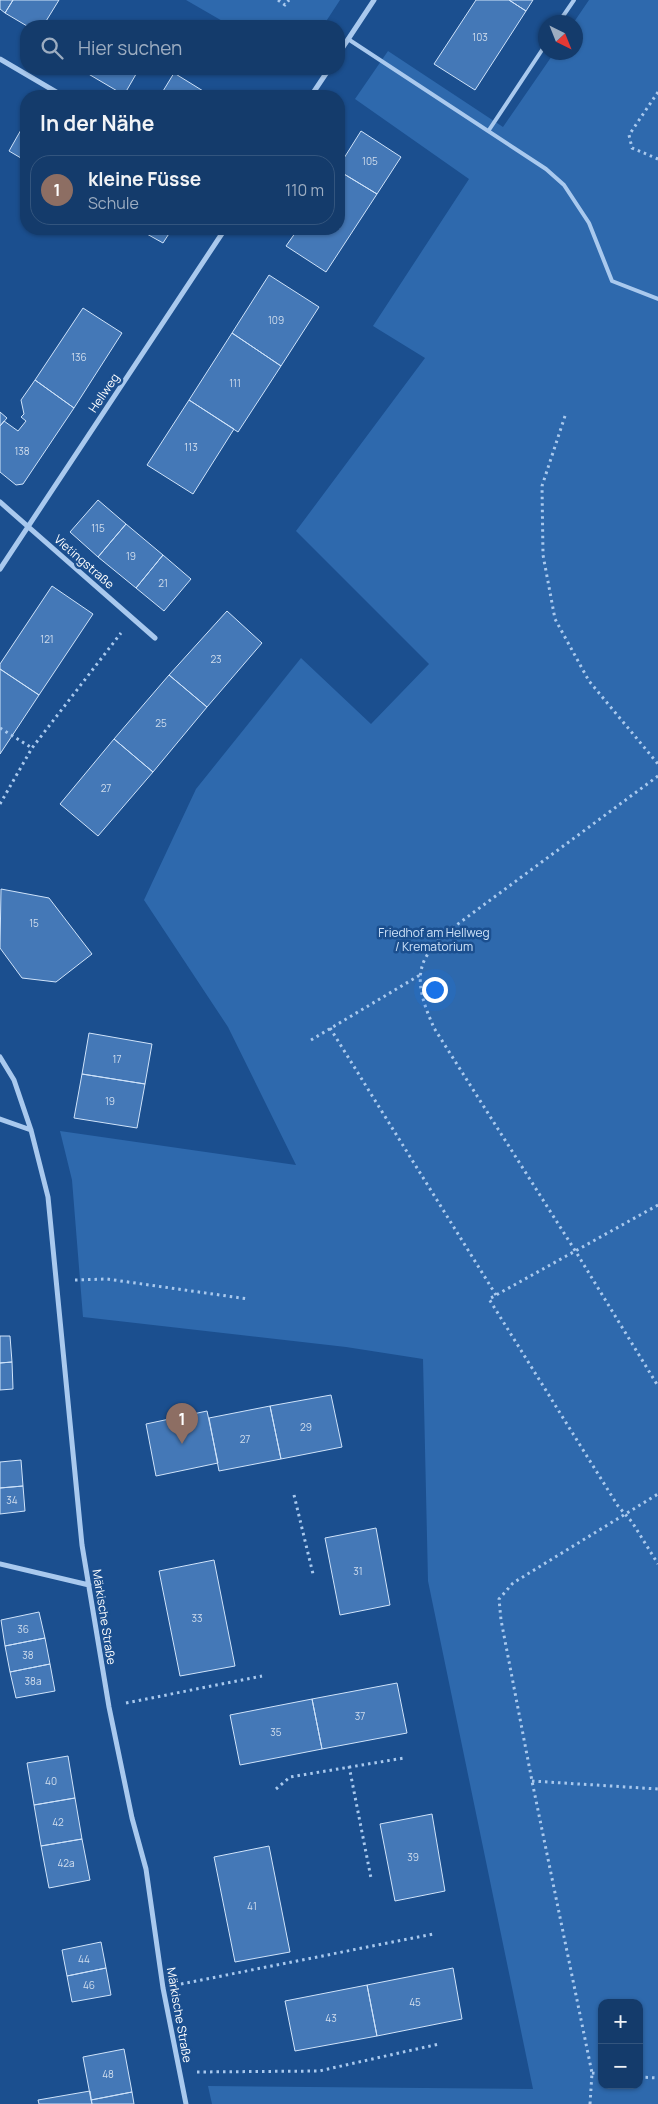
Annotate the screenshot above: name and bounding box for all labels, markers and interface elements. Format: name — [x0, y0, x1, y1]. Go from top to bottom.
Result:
north arrow — [538, 15, 583, 60]
search box — [20, 20, 345, 75]
house number: 103 — [472, 30, 488, 44]
icon: search — [38, 34, 66, 62]
text: Hier suchen — [78, 35, 182, 61]
text: In der Nähe — [40, 109, 154, 137]
house number: 105 — [362, 154, 378, 168]
text: kleine Füsse — [88, 166, 201, 192]
text: 1 — [53, 179, 61, 201]
text: 110 m — [285, 179, 324, 201]
text: Schule — [88, 192, 139, 214]
house number: 109 — [268, 313, 284, 327]
house number: 136 — [71, 350, 87, 364]
street label: Hellweg — [84, 370, 123, 416]
house number: 111 — [229, 376, 241, 390]
house number: 113 — [184, 440, 198, 454]
house number: 138 — [14, 444, 30, 458]
house number: 115 — [91, 521, 105, 535]
street label: Vietingstraße — [51, 531, 118, 593]
house number: 19 — [126, 549, 136, 563]
house number: 21 — [158, 576, 168, 590]
house number: 121 — [40, 632, 54, 646]
house number: 23 — [210, 652, 222, 666]
house number: 25 — [155, 716, 167, 730]
house number: 27 — [101, 781, 111, 795]
house number: 15 — [29, 916, 39, 930]
park label: Friedhof am Hellweg / Krematorium — [378, 924, 490, 955]
your location — [422, 977, 448, 1003]
house number: 17 — [113, 1052, 121, 1066]
house number: 19 — [105, 1094, 115, 1108]
pin: 1 — [166, 1403, 198, 1444]
house number: 29 — [300, 1420, 312, 1434]
house number: 27 — [240, 1432, 250, 1446]
house number: 34 — [6, 1493, 18, 1507]
house number: 31 — [353, 1564, 363, 1578]
street label: Märkische Straße — [89, 1568, 120, 1666]
house number: 33 — [191, 1611, 203, 1625]
house number: 36 — [17, 1622, 29, 1636]
house number: 38 — [22, 1648, 34, 1662]
house number: 38a — [25, 1674, 41, 1688]
house number: 37 — [355, 1709, 365, 1723]
house number: 35 — [270, 1725, 282, 1739]
house number: 40 — [45, 1774, 57, 1788]
house number: 42 — [52, 1815, 64, 1829]
house number: 39 — [407, 1850, 419, 1864]
house number: 42a — [57, 1856, 75, 1870]
house number: 41 — [247, 1899, 257, 1913]
house number: 44 — [78, 1952, 90, 1966]
street label: Märkische Straße — [163, 1966, 196, 2064]
house number: 46 — [83, 1978, 95, 1992]
house number: 45 — [409, 1995, 421, 2009]
map controls — [598, 1999, 643, 2089]
button: + — [598, 1999, 643, 2044]
house number: 43 — [325, 2011, 337, 2025]
button: − — [598, 2044, 643, 2089]
house number: 48 — [102, 2067, 114, 2081]

